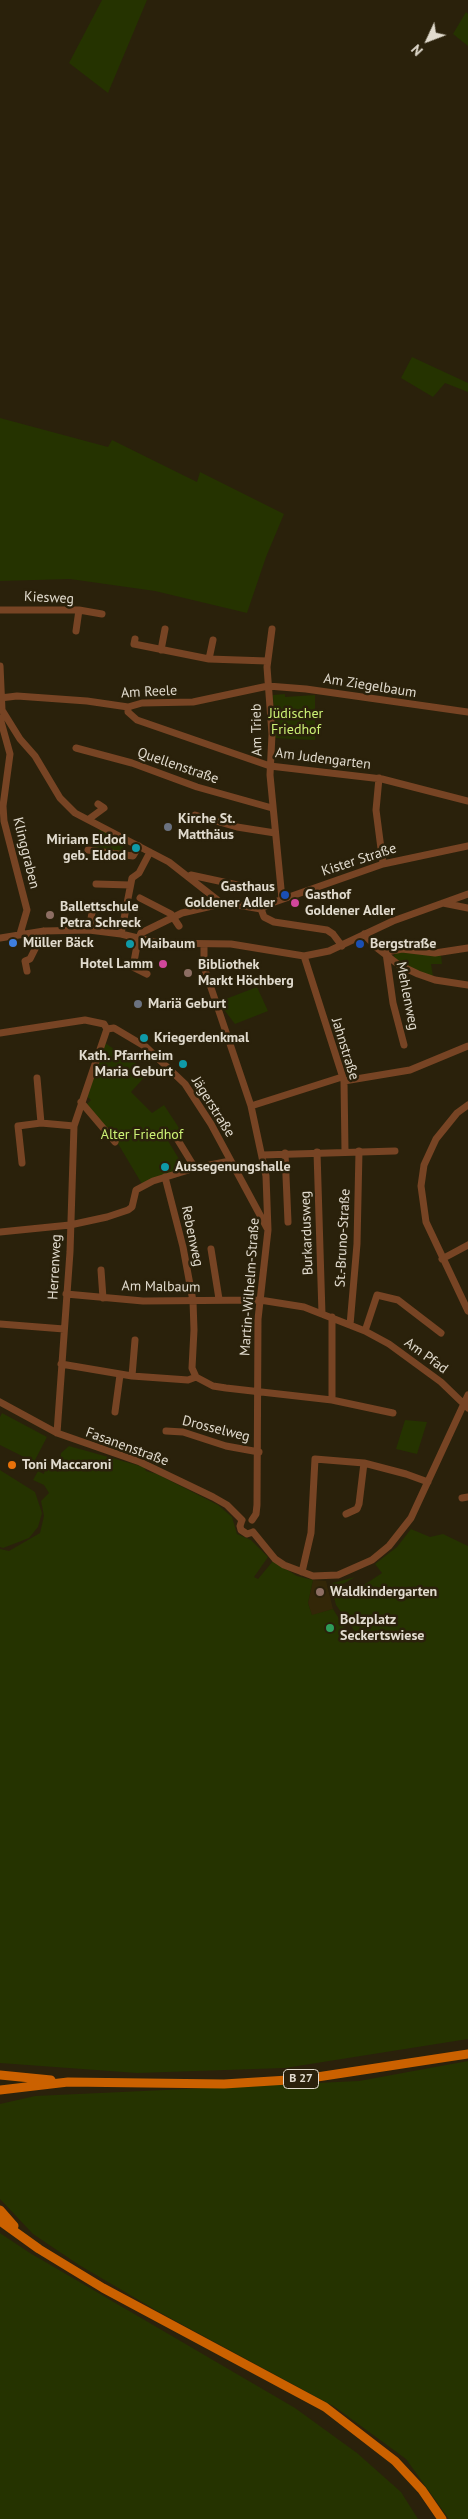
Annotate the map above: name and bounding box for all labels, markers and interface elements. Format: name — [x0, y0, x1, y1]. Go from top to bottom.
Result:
north arrow — [403, 15, 453, 65]
text: N — [407, 41, 427, 60]
street label: Kiesweg — [24, 588, 74, 608]
street label: Am Ziegelbaum — [322, 670, 418, 702]
street label: Am Reele — [120, 682, 178, 702]
street label: Am Trieb — [248, 703, 266, 757]
park label: Jüdischer Friedhof — [269, 706, 323, 739]
street label: Quellenstraße — [135, 744, 221, 788]
street label: Am Judengarten — [274, 745, 372, 773]
place label: Kirche St. Matthäus — [178, 811, 235, 844]
street label: Klinggraben — [9, 815, 43, 891]
marker: Kirche St. Matthäus — [162, 821, 174, 833]
place label: Miriam Eldod geb. Eldod — [47, 832, 126, 864]
street label: Kister Straße — [319, 840, 399, 880]
marker: Miriam Eldod geb. Eldod — [130, 842, 142, 854]
place label: Gasthaus Goldener Adler — [185, 879, 275, 912]
place label: Gasthof Goldener Adler — [305, 887, 395, 920]
marker: Gasthaus Goldener Adler — [279, 889, 291, 901]
marker: Gasthof Goldener Adler — [289, 897, 301, 909]
place label: Ballettschule Petra Schreck — [60, 899, 141, 932]
marker: Ballettschule Petra Schreck — [44, 909, 56, 921]
place label: Müller Bäck — [23, 935, 94, 951]
place label: Maibaum — [140, 936, 195, 952]
place label: Bergstraße — [370, 936, 436, 952]
marker: Müller Bäck — [7, 937, 19, 949]
marker: Maibaum — [124, 938, 136, 950]
marker: Bergstraße — [354, 938, 366, 950]
place label: Hotel Lamm — [80, 956, 153, 972]
place label: Bibliothek Markt Höchberg — [198, 957, 294, 990]
marker: Hotel Lamm — [157, 958, 169, 970]
street label: Mehlenweg — [392, 960, 422, 1032]
marker: Bibliothek Markt Höchberg — [182, 967, 194, 979]
place label: Mariä Geburt — [148, 996, 226, 1012]
marker: Mariä Geburt — [132, 998, 144, 1010]
street label: Jahnstraße — [328, 1016, 362, 1082]
place label: Kriegerdenkmal — [154, 1030, 249, 1046]
marker: Kriegerdenkmal — [138, 1032, 150, 1044]
place label: Kath. Pfarrheim Maria Geburt — [79, 1048, 173, 1080]
marker: Kath. Pfarrheim Maria Geburt — [177, 1058, 189, 1070]
street label: Jägerstraße — [188, 1074, 238, 1140]
park label: Alter Friedhof — [101, 1127, 183, 1143]
place label: Aussegenungshalle — [175, 1159, 291, 1175]
marker: Aussegenungshalle — [159, 1161, 171, 1173]
street label: St.-Bruno-Straße — [332, 1188, 354, 1288]
street label: Burkardusweg — [297, 1190, 317, 1276]
street label: Rebenweg — [177, 1204, 207, 1268]
street label: Martin-Wilhelm-Straße — [237, 1217, 263, 1357]
street label: Herrenweg — [45, 1234, 65, 1300]
street label: Am Malbaum — [121, 1278, 201, 1296]
street label: Am Pfad — [401, 1334, 451, 1378]
street label: Drosselweg — [180, 1413, 252, 1445]
street label: Fasanenstraße — [83, 1424, 171, 1470]
place label: Toni Maccaroni — [22, 1457, 111, 1473]
marker: Toni Maccaroni — [6, 1459, 18, 1471]
place label: Waldkindergarten — [330, 1584, 437, 1600]
marker: Waldkindergarten — [314, 1586, 326, 1598]
place label: Bolzplatz Seckertswiese — [340, 1612, 424, 1644]
marker: Bolzplatz Seckertswiese — [324, 1622, 336, 1634]
road number: B 27 — [284, 2070, 318, 2088]

